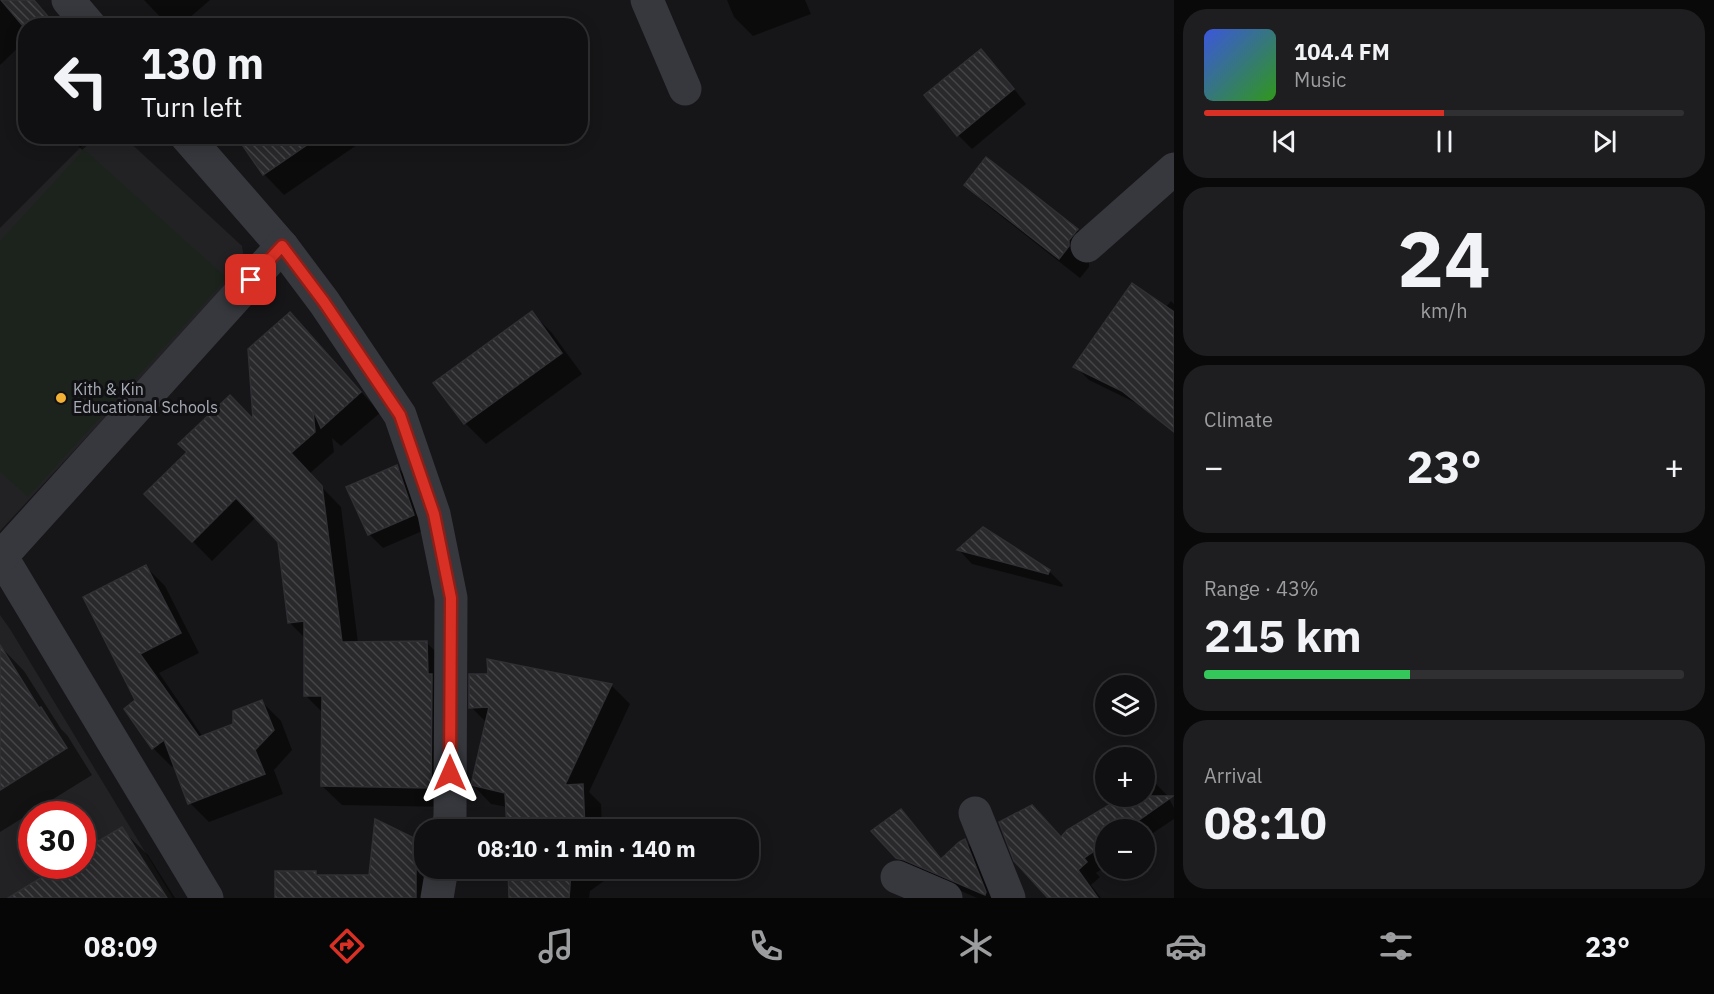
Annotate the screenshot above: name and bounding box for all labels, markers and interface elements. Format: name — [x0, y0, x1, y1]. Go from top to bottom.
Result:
text: 130 m — [141, 36, 264, 91]
text: 104.4 FM — [1294, 37, 1390, 66]
icon: left — [42, 42, 120, 120]
text: Music — [1294, 66, 1346, 93]
text: Turn left — [141, 89, 242, 124]
icon: previous — [1268, 125, 1301, 158]
icon: pause — [1428, 125, 1461, 158]
icon: next — [1588, 125, 1621, 158]
text: 24 — [1397, 207, 1491, 308]
pin — [225, 254, 276, 305]
icon: arrive — [234, 263, 267, 296]
text: km/h — [1420, 297, 1468, 324]
place label: Kith & Kin Educational Schools — [73, 379, 218, 417]
marker: Kith & Kin Educational Schools — [54, 391, 68, 405]
text: Climate — [1204, 406, 1273, 433]
text: 23° — [1406, 437, 1482, 495]
text: − — [1204, 445, 1224, 488]
text: + — [1664, 445, 1684, 488]
text: Range · 43% — [1204, 575, 1319, 602]
text: 215 km — [1204, 606, 1362, 664]
map controls — [1095, 675, 1155, 879]
button: layers — [1095, 675, 1155, 735]
position arrow — [418, 741, 482, 805]
button: + — [1095, 747, 1155, 807]
text: Arrival — [1204, 762, 1262, 789]
text: 08:10 — [1204, 793, 1327, 851]
speed limit sign: 30 — [18, 801, 96, 879]
button: − — [1095, 819, 1155, 879]
text: 08:10 · 1 min · 140 m — [477, 834, 696, 863]
icon: directions — [326, 925, 368, 967]
icon: music — [535, 925, 577, 967]
icon: phone — [745, 925, 787, 967]
icon: climate — [955, 925, 997, 967]
icon: car — [1165, 925, 1207, 967]
icon: filters — [1375, 925, 1417, 967]
text: 08:09 — [84, 929, 158, 964]
text: 23° — [1585, 929, 1630, 964]

